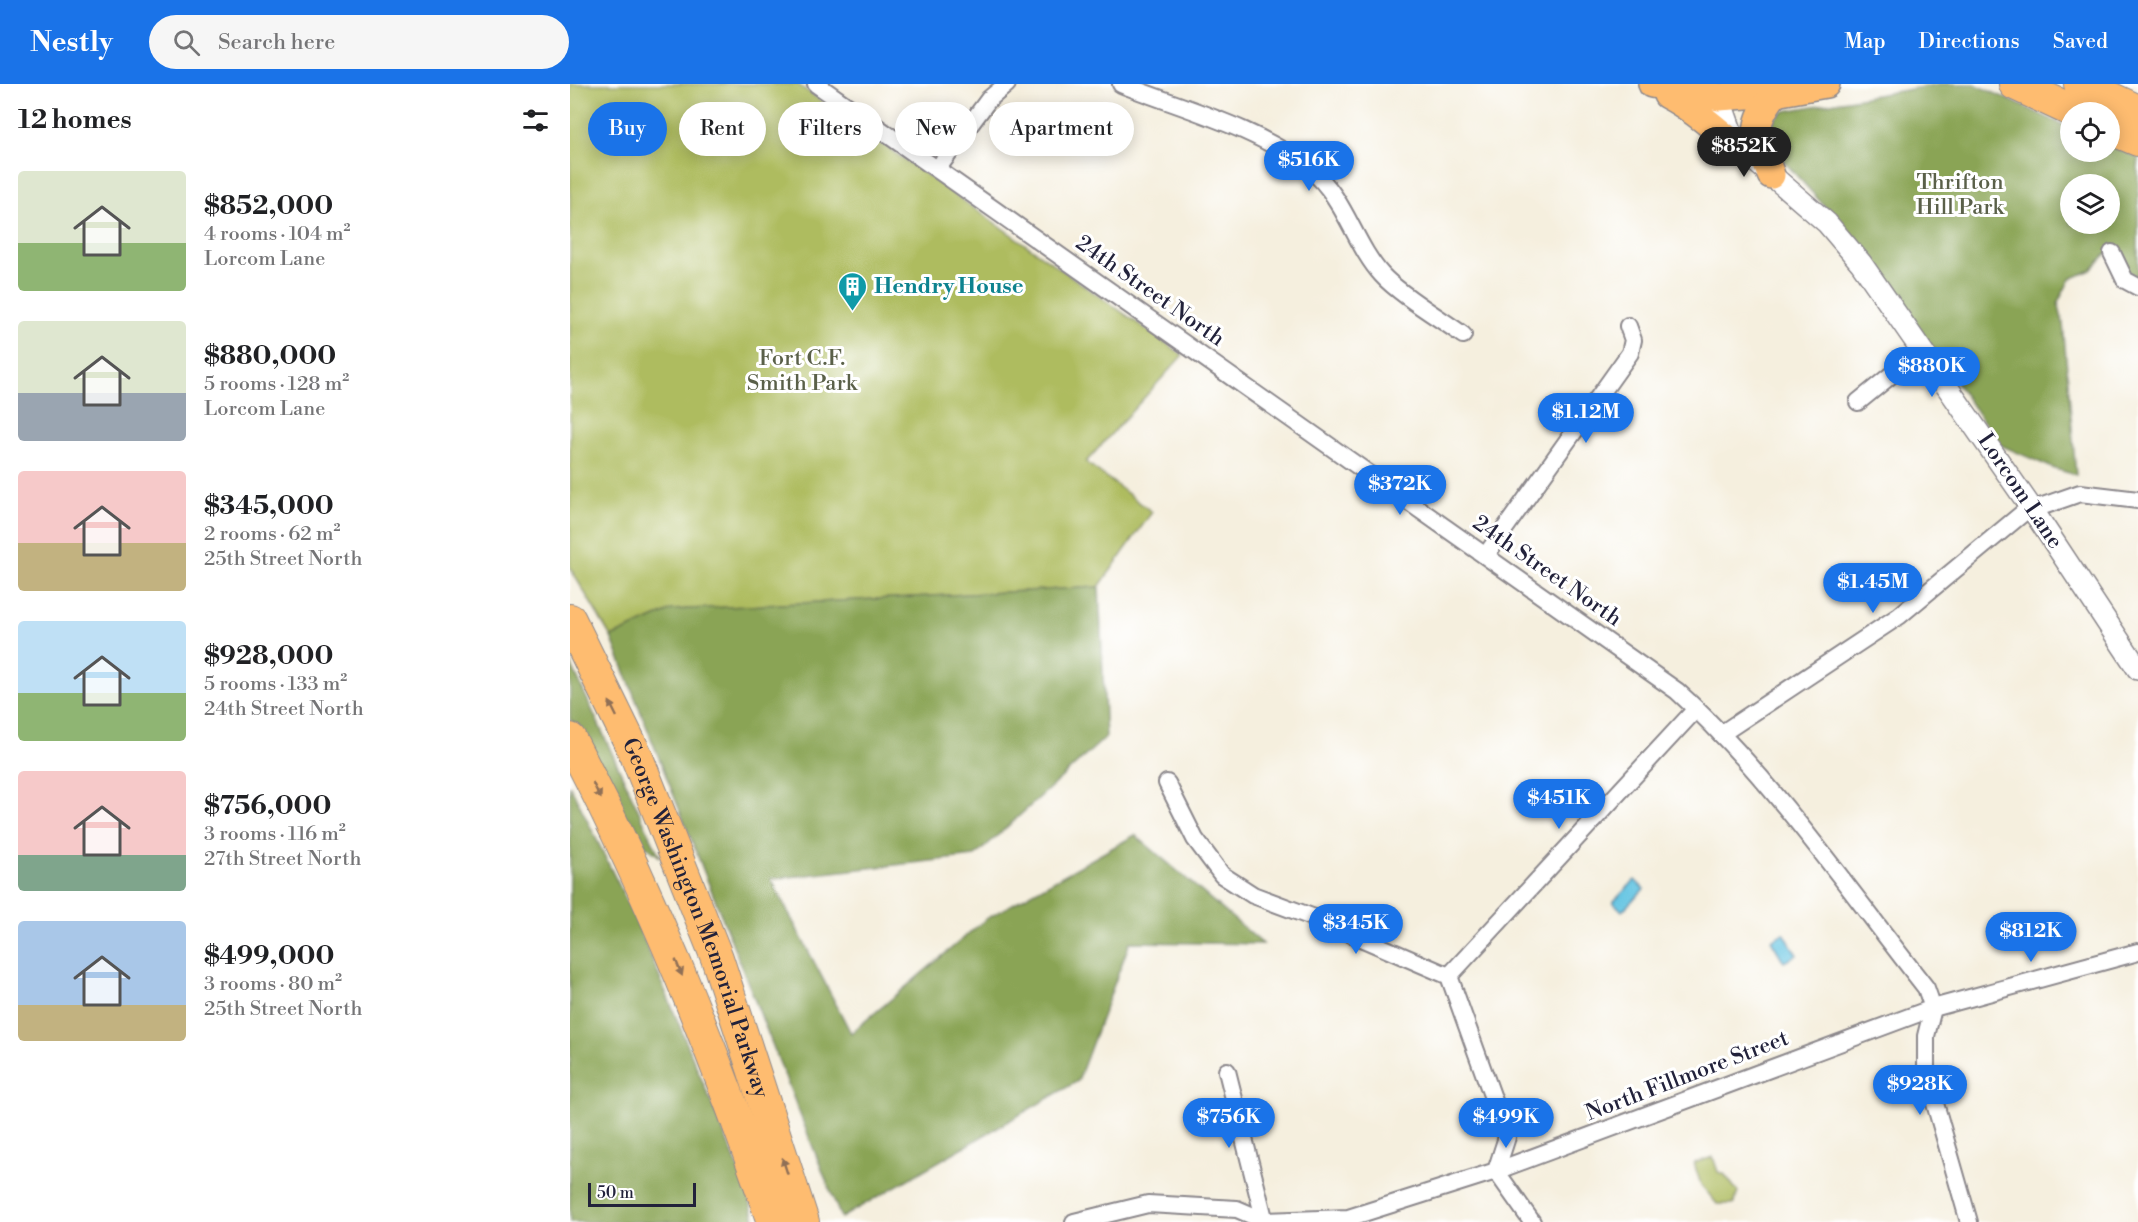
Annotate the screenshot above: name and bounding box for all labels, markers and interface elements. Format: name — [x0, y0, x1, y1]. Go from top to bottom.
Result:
search box — [149, 15, 569, 69]
text: Nestly — [30, 25, 113, 60]
icon: search — [170, 26, 203, 59]
text: Search here — [218, 29, 335, 56]
text: Map — [1844, 29, 1886, 55]
text: Directions — [1919, 29, 2020, 55]
text: Saved — [2053, 29, 2108, 55]
chip: Buy — [588, 102, 667, 156]
chip: Rent — [679, 102, 766, 156]
chip: Filters — [778, 102, 883, 156]
chip: New — [895, 102, 977, 156]
chip: Apartment — [989, 102, 1134, 156]
map controls — [2060, 102, 2120, 234]
button: locate — [2060, 102, 2120, 162]
text: 12 homes — [18, 104, 132, 136]
icon: filters — [519, 104, 552, 137]
pin: $852K — [1702, 127, 1786, 178]
text: $852K — [1711, 134, 1777, 159]
pin: $516K — [1267, 141, 1351, 192]
text: $516K — [1278, 148, 1340, 173]
park label: Thrifton Hill Park — [1916, 169, 2006, 221]
button: layers — [2060, 174, 2120, 234]
text: $852,000 — [204, 190, 333, 222]
icon: home — [66, 195, 138, 267]
text: 4 rooms · 104 m² — [204, 222, 351, 247]
street label: 24th Street North — [1070, 230, 1230, 352]
text: Lorcom Lane — [204, 247, 325, 272]
building icon: Hendry House — [837, 270, 869, 312]
place label: Hendry House — [874, 273, 1024, 300]
text: $880,000 — [204, 340, 336, 372]
icon: home — [66, 345, 138, 417]
park label: Fort C.F. Smith Park — [747, 345, 859, 397]
pin: $880K — [1890, 347, 1974, 398]
text: $880K — [1898, 354, 1966, 379]
text: 5 rooms · 128 m² — [204, 372, 349, 397]
pin: $1.12M — [1537, 393, 1635, 444]
text: Lorcom Lane — [204, 397, 325, 422]
text: $1.12M — [1552, 400, 1620, 425]
street label: Lorcom Lane — [1972, 428, 2068, 554]
pin: $372K — [1358, 465, 1442, 516]
text: $372K — [1368, 472, 1432, 497]
text: $345,000 — [204, 490, 334, 522]
icon: home — [66, 495, 138, 567]
street label: 24th Street North — [1467, 510, 1627, 632]
text: 2 rooms · 62 m² — [204, 522, 340, 547]
text: 25th Street North — [204, 547, 363, 572]
pin: $1.45M — [1824, 563, 1922, 614]
text: $1.45M — [1837, 570, 1909, 595]
text: $928,000 — [204, 640, 333, 672]
icon: home — [66, 645, 138, 717]
text: 5 rooms · 133 m² — [204, 672, 347, 697]
text: 24th Street North — [204, 697, 364, 722]
one-way arrow — [609, 700, 619, 718]
street label: George Washington Memorial Parkway — [616, 734, 775, 1101]
pin: $451K — [1517, 779, 1601, 830]
one-way arrow — [592, 783, 602, 800]
text: $451K — [1527, 786, 1591, 811]
text: $756,000 — [204, 790, 331, 822]
icon: home — [66, 795, 138, 867]
text: 3 rooms · 116 m² — [204, 822, 346, 847]
text: 27th Street North — [204, 847, 362, 872]
pin: $345K — [1314, 904, 1398, 955]
text: $345K — [1323, 911, 1389, 936]
pin: $812K — [1989, 912, 2073, 963]
text: $812K — [1999, 919, 2063, 944]
text: $499,000 — [204, 940, 334, 972]
icon: home — [66, 945, 138, 1017]
one-way arrow — [675, 959, 684, 977]
text: 3 rooms · 80 m² — [204, 972, 342, 997]
text: 25th Street North — [204, 997, 363, 1022]
street label: North Fillmore Street — [1582, 1025, 1792, 1127]
pin: $928K — [1878, 1065, 1962, 1116]
text: $928K — [1887, 1072, 1953, 1097]
pin: $756K — [1187, 1098, 1271, 1149]
pin: $499K — [1464, 1098, 1548, 1149]
text: $756K — [1197, 1105, 1261, 1130]
text: $499K — [1473, 1105, 1539, 1130]
one-way arrow — [780, 1157, 789, 1175]
scale bar — [588, 1180, 696, 1208]
text: 50 m — [597, 1183, 634, 1203]

